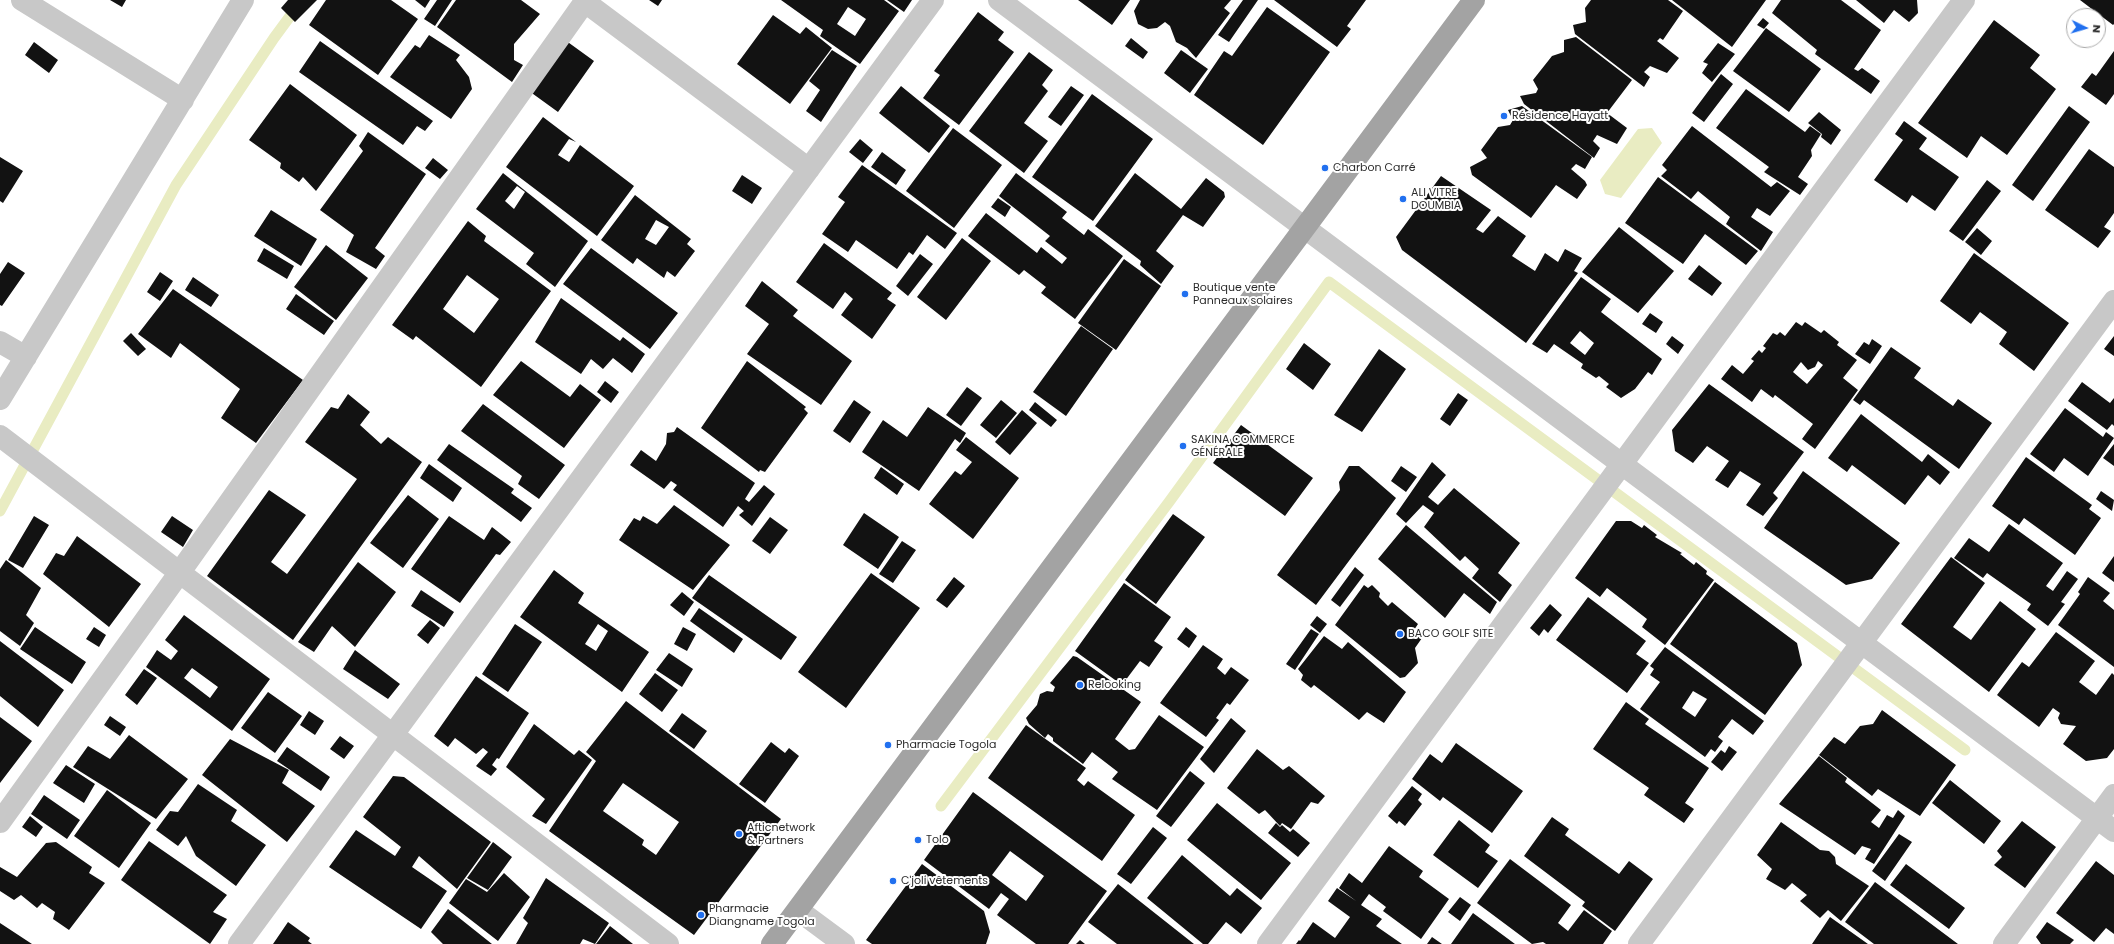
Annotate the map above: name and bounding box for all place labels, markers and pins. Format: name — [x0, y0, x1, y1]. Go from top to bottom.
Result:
place label: Résidence Hayatt — [1512, 109, 1608, 123]
marker: Résidence Hayatt — [1499, 111, 1509, 121]
place label: Charbon Carré — [1333, 161, 1415, 175]
marker: Charbon Carré — [1320, 163, 1330, 173]
place label: ALI VITRE DOUMBIA — [1411, 186, 1461, 212]
marker: ALI VITRE DOUMBIA — [1398, 194, 1408, 204]
place label: Boutique vente Panneaux solaires — [1193, 281, 1293, 307]
marker: Boutique vente Panneaux solaires — [1180, 289, 1190, 299]
place label: SAKINA COMMERCE GÉNÉRALE — [1191, 433, 1295, 459]
marker: SAKINA COMMERCE GÉNÉRALE — [1178, 441, 1188, 451]
place label: BACO GOLF SITE — [1408, 627, 1493, 641]
marker: BACO GOLF SITE — [1395, 629, 1405, 639]
place label: Relooking — [1088, 678, 1141, 692]
marker: Relooking — [1075, 680, 1085, 690]
place label: Pharmacie Togola — [896, 738, 996, 752]
marker: Pharmacie Togola — [883, 740, 893, 750]
place label: Afticnetwork & Partners — [747, 821, 815, 847]
marker: Afticnetwork & Partners — [734, 829, 744, 839]
place label: Tolo — [926, 833, 949, 847]
marker: Tolo — [913, 835, 923, 845]
place label: C'joli vêtements — [901, 874, 988, 888]
marker: C'joli vêtements — [888, 876, 898, 886]
place label: Pharmacie Diangname Togola — [709, 902, 815, 928]
marker: Pharmacie Diangname Togola — [696, 910, 706, 920]

